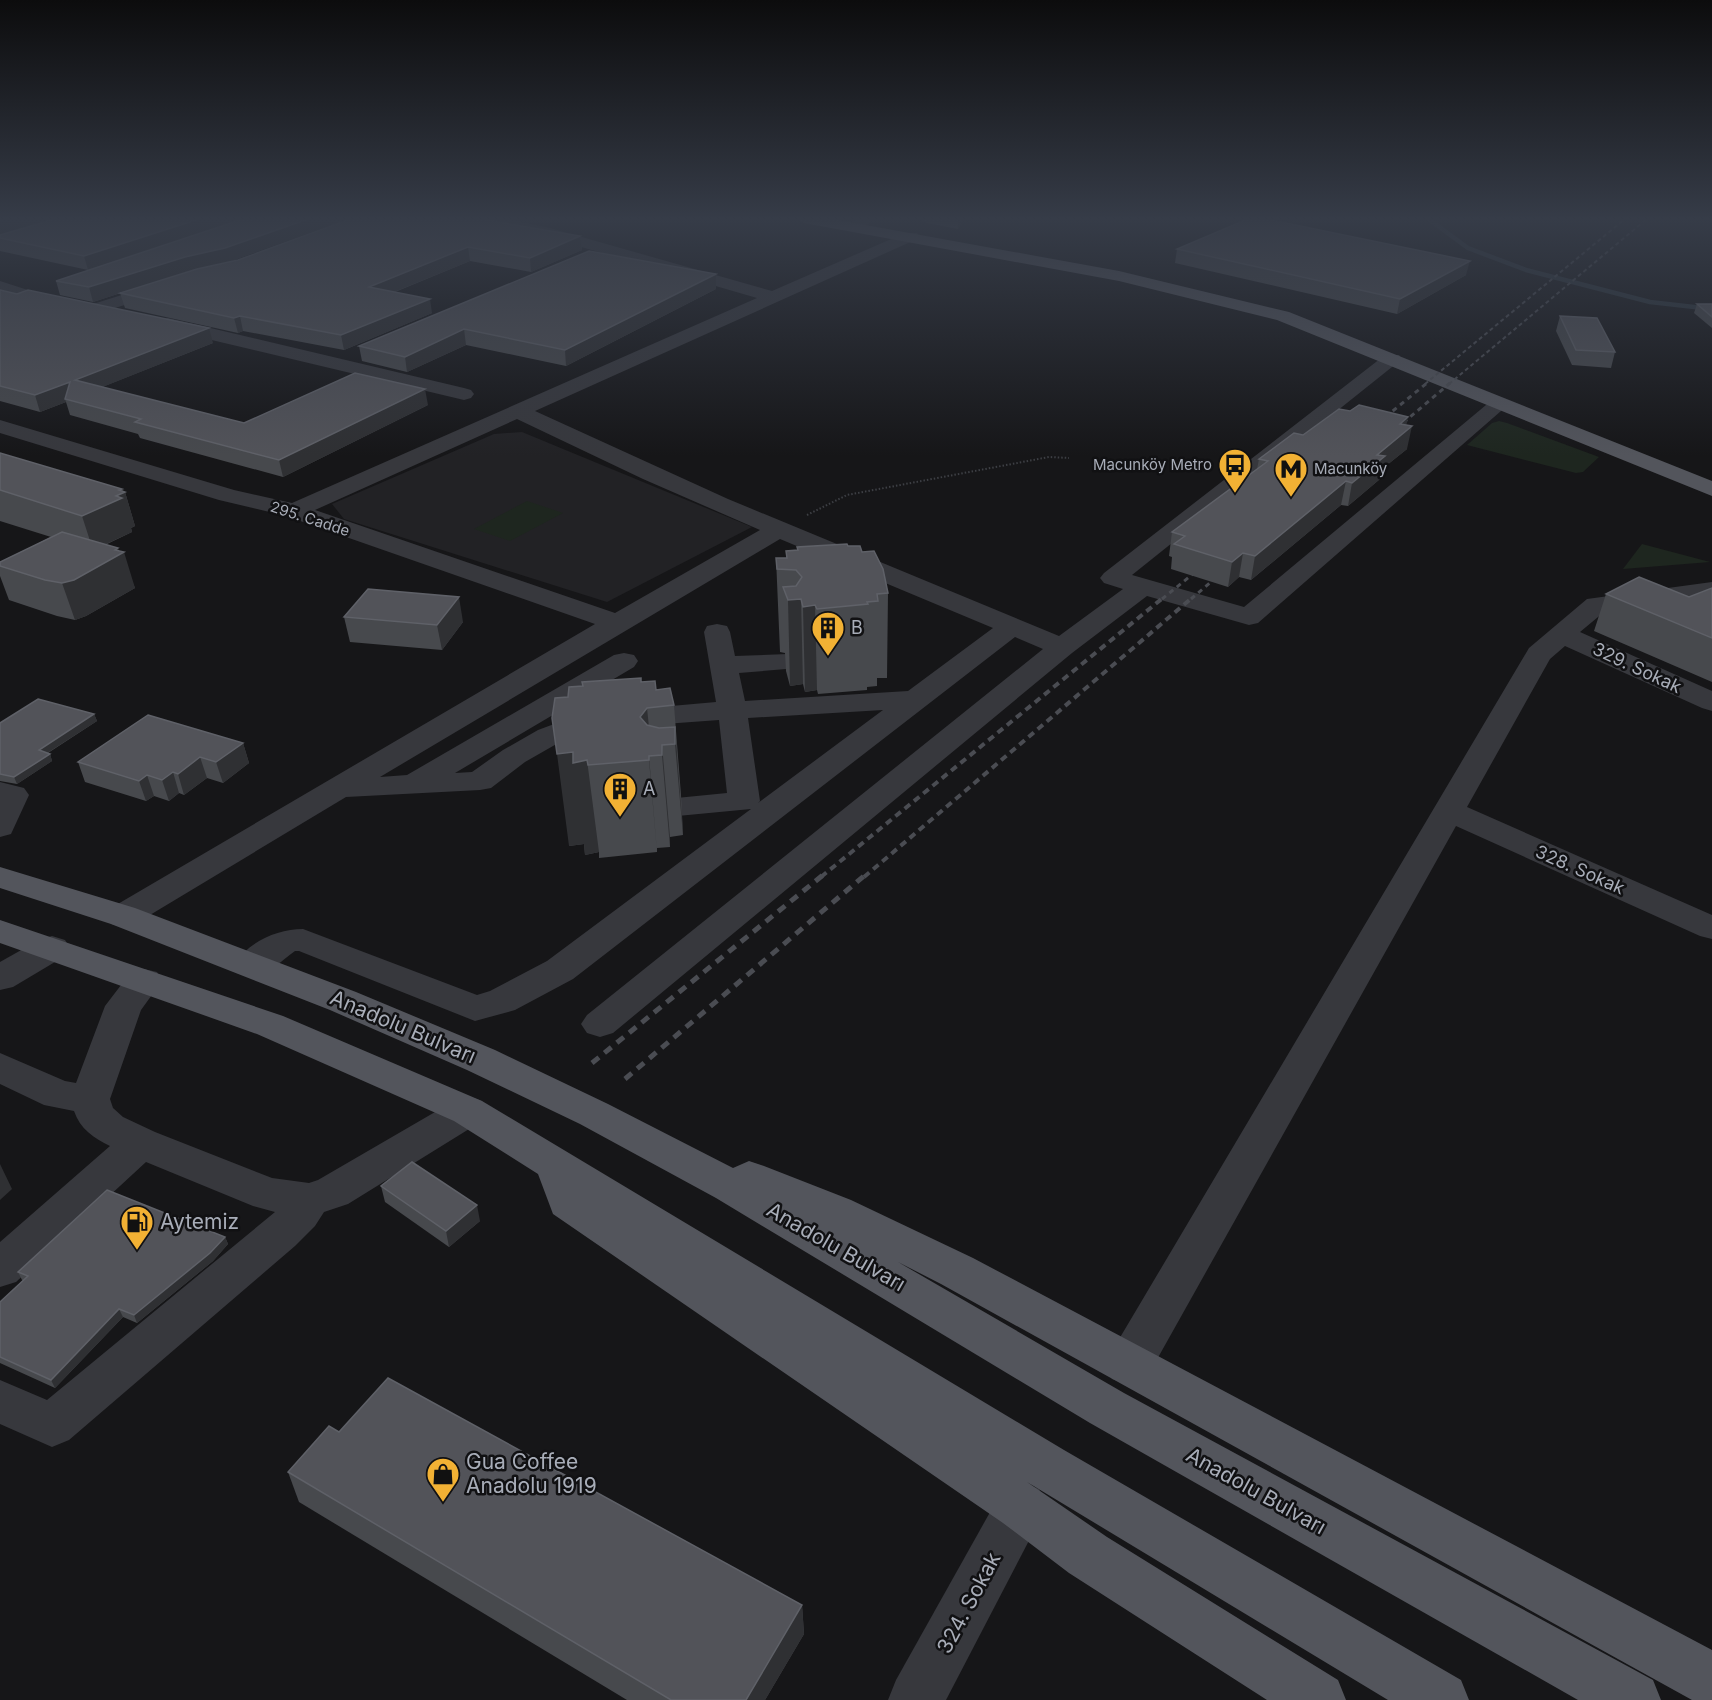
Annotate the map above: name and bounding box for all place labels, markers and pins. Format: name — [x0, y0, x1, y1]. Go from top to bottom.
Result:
bus stop icon: Macunköy Metro — [1217, 447, 1253, 494]
metro station icon: Macunköy — [1273, 451, 1309, 498]
place label: Macunköy Metro — [1093, 455, 1212, 474]
place label: Macunköy — [1314, 459, 1388, 478]
building icon: B — [810, 610, 846, 657]
place label: B — [851, 617, 863, 638]
building icon: A — [602, 771, 638, 818]
place label: A — [643, 778, 655, 799]
fuel station icon: Aytemiz — [119, 1204, 155, 1251]
place label: Aytemiz — [160, 1209, 239, 1234]
place label: Gua Coffee Anadolu 1919 — [466, 1449, 597, 1498]
shop icon: Gua Coffee Anadolu 1919 — [425, 1456, 461, 1503]

